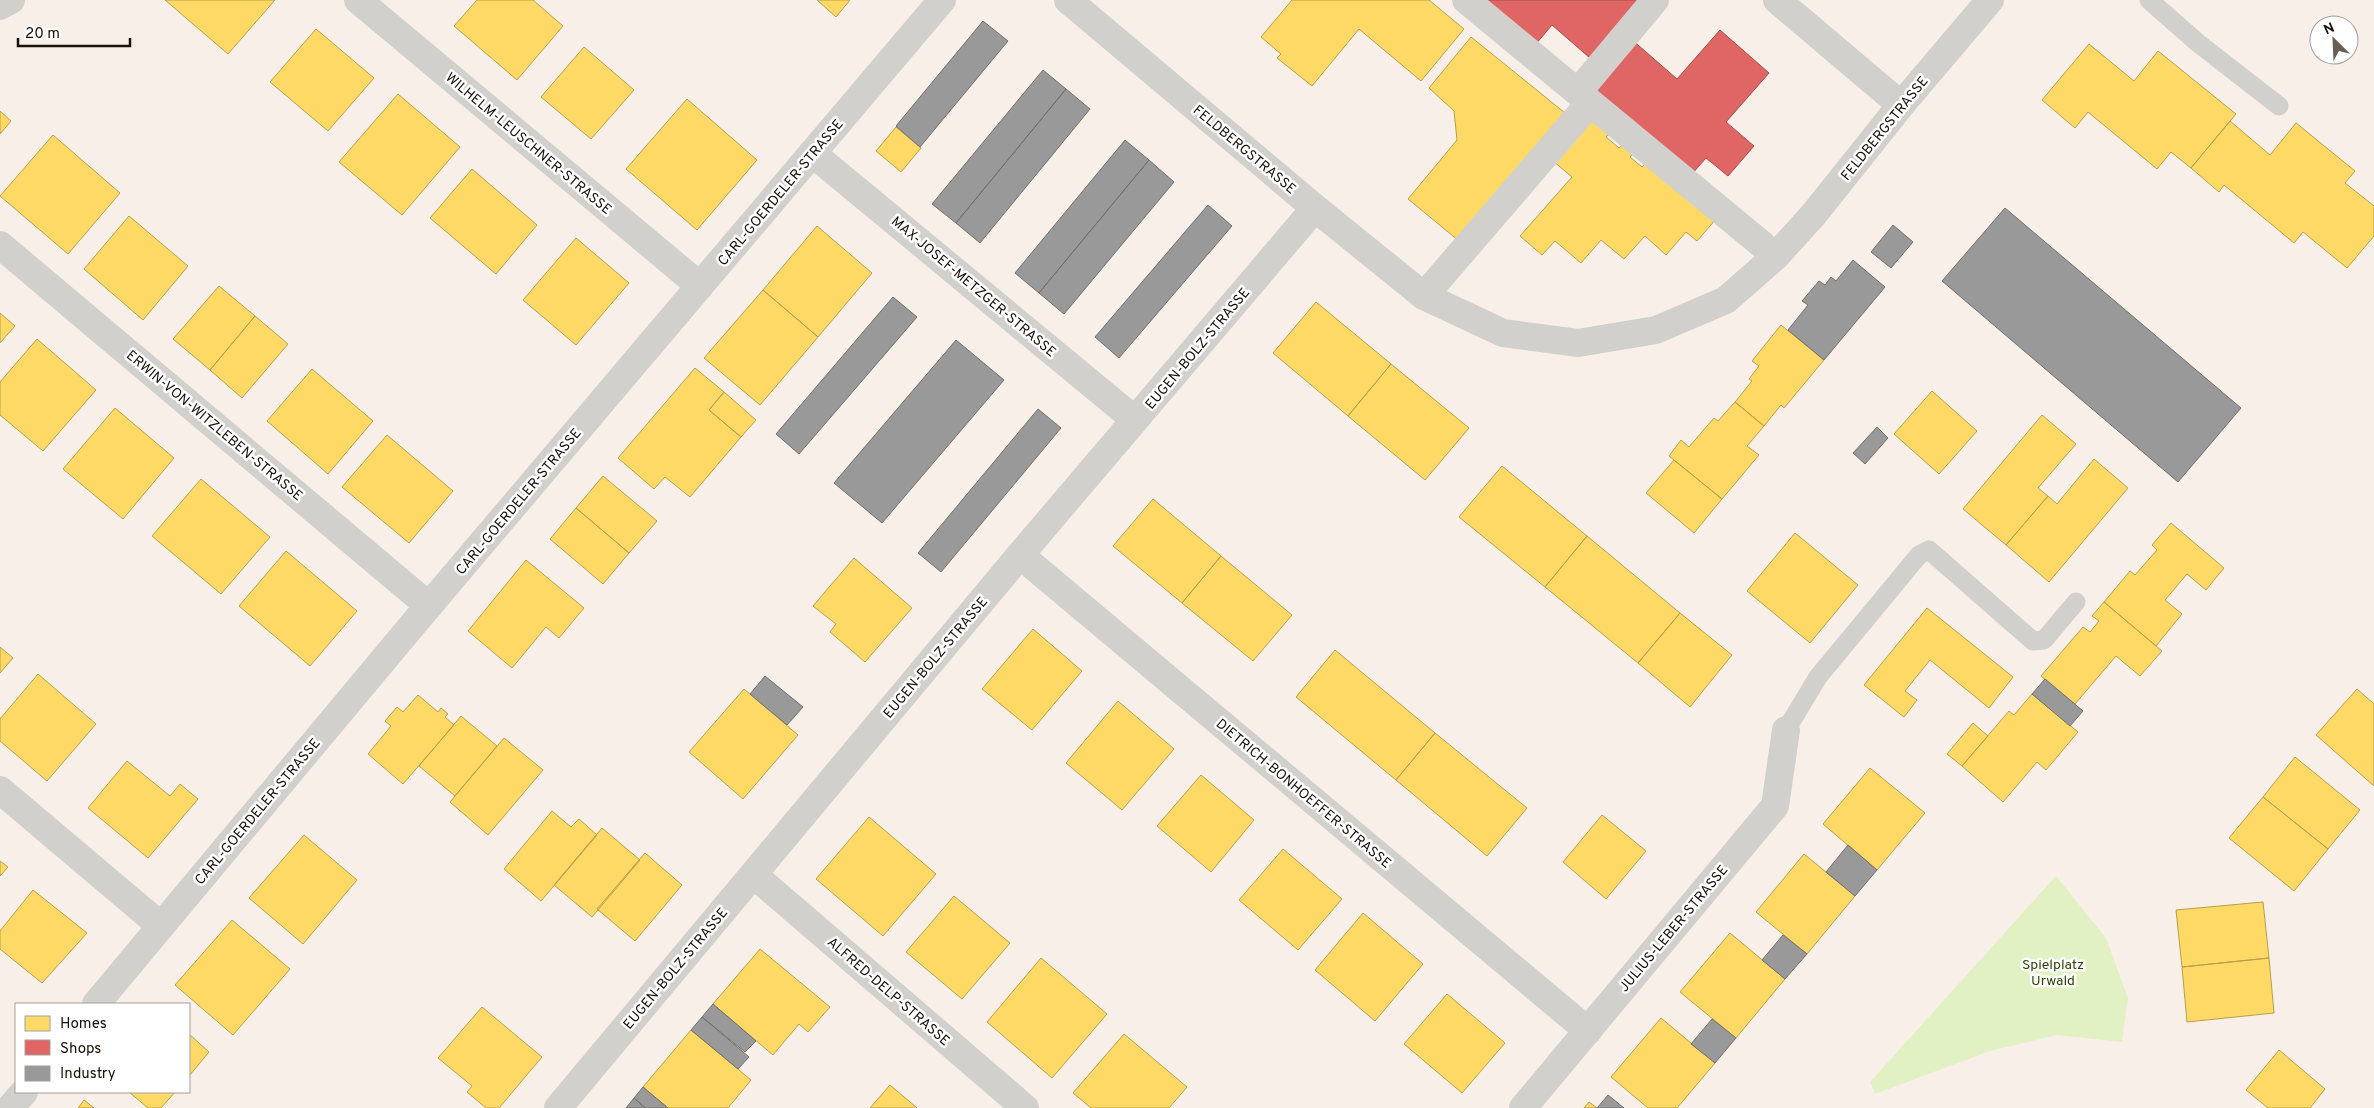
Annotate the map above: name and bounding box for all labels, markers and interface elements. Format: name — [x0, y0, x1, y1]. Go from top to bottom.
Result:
scale bar — [18, 15, 130, 47]
north arrow — [2309, 15, 2359, 65]
text: N — [2321, 20, 2337, 39]
text: 20 m — [25, 25, 60, 44]
street label: WILHELM-LEUSCHNER-STRASSE — [441, 70, 615, 219]
street label: FELDBERGSTRASSE — [1838, 73, 1932, 184]
street label: FELDBERGSTRASSE — [1189, 102, 1299, 198]
street label: CARL-GOERDELER-STRASSE — [715, 116, 847, 270]
street label: MAX-JOSEF-METZGER-STRASSE — [887, 213, 1059, 361]
street label: EUGEN-BOLZ-STRASSE — [1142, 285, 1254, 413]
street label: ERWIN-VON-WITZLEBEN-STRASSE — [122, 347, 306, 505]
street label: CARL-GOERDELER-STRASSE — [453, 425, 585, 579]
street label: EUGEN-BOLZ-STRASSE — [880, 594, 992, 722]
street label: DIETRICH-BONHOEFFER-STRASSE — [1212, 716, 1394, 872]
street label: CARL-GOERDELER-STRASSE — [192, 735, 324, 889]
street label: JULIUS-LEBER-STRASSE — [1616, 862, 1732, 996]
street label: EUGEN-BOLZ-STRASSE — [620, 905, 732, 1033]
street label: ALFRED-DELP-STRASSE — [823, 934, 953, 1050]
park label: Spielplatz Urwald — [2022, 957, 2084, 990]
legend — [15, 1003, 190, 1093]
text: Homes — [60, 1015, 107, 1034]
text: Shops — [60, 1040, 101, 1059]
text: Industry — [60, 1065, 116, 1084]

